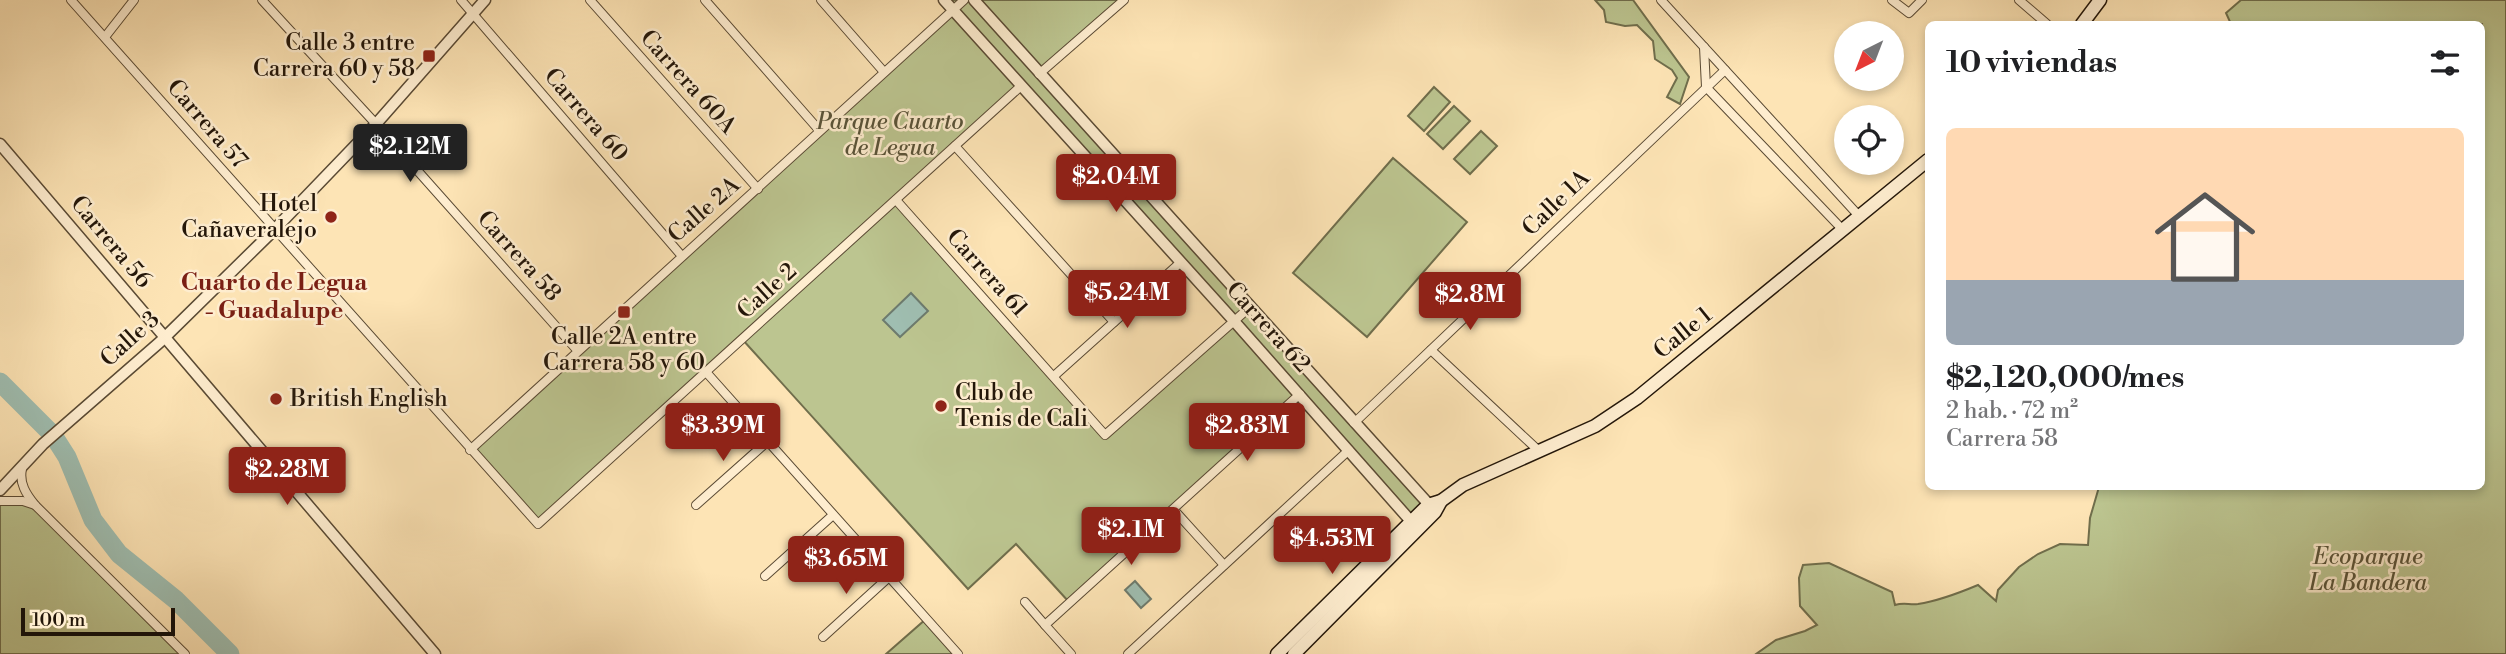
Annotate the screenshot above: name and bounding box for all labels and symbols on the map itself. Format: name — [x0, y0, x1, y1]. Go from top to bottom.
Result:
north arrow — [1834, 21, 1904, 91]
street label: Carrera 60A — [634, 24, 743, 141]
place label: Calle 3 entre Carrera 60 y 58 — [253, 29, 415, 83]
marker: Calle 3 entre Carrera 60 y 58 — [421, 48, 437, 64]
street label: Carrera 60 — [538, 63, 634, 167]
street label: Carrera 57 — [161, 74, 254, 175]
park label: Parque Cuarto de Legua — [815, 108, 964, 162]
pin: $2.12M — [353, 124, 467, 184]
pin: $2.04M — [1059, 154, 1173, 214]
street label: Calle 1A — [1516, 163, 1596, 242]
street label: Calle 2A — [662, 170, 747, 249]
street label: Carrera 56 — [64, 190, 158, 294]
place label: Hotel Cañaveralejo — [181, 190, 317, 244]
street label: Carrera 58 — [471, 205, 567, 307]
marker: Hotel Cañaveralejo — [323, 209, 339, 225]
street label: Carrera 61 — [940, 223, 1034, 323]
street label: Calle 2 — [731, 257, 803, 325]
district label: Cuarto de Legua - Guadalupe — [181, 268, 368, 326]
pin: $5.24M — [1070, 270, 1184, 330]
pin: $2.8M — [1421, 272, 1519, 332]
street label: Carrera 62 — [1220, 276, 1316, 378]
street label: Calle 1 — [1648, 301, 1718, 365]
marker: Calle 2A entre Carrera 58 y 60 — [616, 304, 632, 320]
street label: Calle 3 — [95, 305, 165, 373]
place label: Calle 2A entre Carrera 58 y 60 — [543, 323, 705, 377]
place label: Club de Tenis de Cali — [955, 379, 1088, 433]
place label: British English — [289, 385, 448, 413]
marker: British English — [268, 391, 284, 407]
marker: Club de Tenis de Cali — [933, 398, 949, 414]
pin: $3.39M — [666, 404, 780, 463]
pin: $2.83M — [1190, 404, 1304, 463]
pin: $2.28M — [230, 448, 344, 507]
pin: $2.1M — [1082, 508, 1180, 567]
pin: $4.53M — [1275, 516, 1389, 576]
pin: $3.65M — [789, 536, 903, 596]
park label: Ecoparque La Bandera — [2308, 543, 2427, 597]
scale bar — [21, 605, 175, 637]

